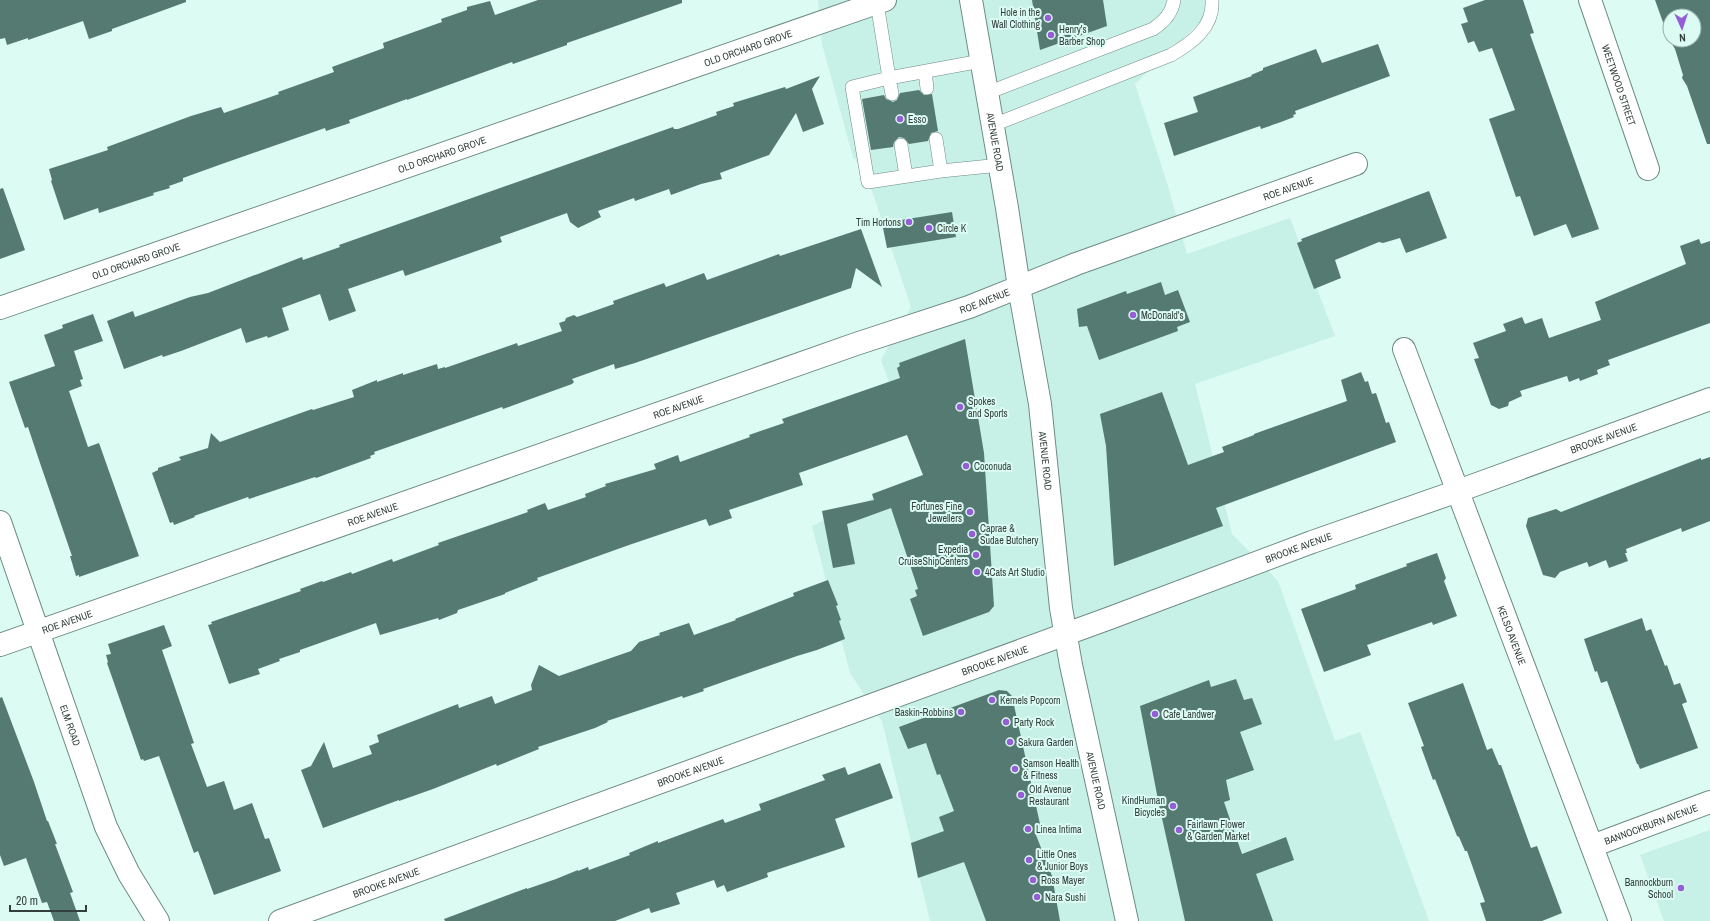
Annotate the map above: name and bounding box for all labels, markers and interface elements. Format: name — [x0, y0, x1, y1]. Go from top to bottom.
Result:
place label: Hole in the Wall Clothing — [992, 6, 1040, 31]
north arrow — [1662, 8, 1702, 48]
marker: Hole in the Wall Clothing — [1043, 13, 1053, 23]
place label: Henry's Barber Shop — [1059, 23, 1105, 48]
street label: OLD ORCHARD GROVE — [702, 26, 794, 69]
marker: Henry's Barber Shop — [1046, 30, 1056, 40]
text: N — [1679, 31, 1686, 45]
street label: WEETWOOD STREET — [1599, 43, 1639, 127]
street label: AVENUE ROAD — [984, 111, 1007, 172]
place label: Esso — [908, 113, 927, 126]
marker: Esso — [895, 114, 905, 124]
street label: OLD ORCHARD GROVE — [396, 133, 488, 176]
street label: ROE AVENUE — [1261, 173, 1315, 203]
place label: Tim Hortons — [856, 216, 901, 229]
marker: Tim Hortons — [904, 217, 914, 227]
place label: Circle K — [937, 222, 967, 235]
marker: Circle K — [924, 223, 934, 233]
street label: OLD ORCHARD GROVE — [90, 239, 182, 282]
street label: ROE AVENUE — [958, 285, 1011, 316]
place label: McDonald's — [1141, 309, 1184, 322]
marker: McDonald's — [1128, 310, 1138, 320]
street label: ROE AVENUE — [651, 392, 705, 421]
place label: Spokes and Sports — [968, 395, 1008, 420]
marker: Spokes and Sports — [955, 402, 965, 412]
street label: BROOKE AVENUE — [1568, 420, 1639, 456]
street label: AVENUE ROAD — [1036, 430, 1055, 491]
place label: Coconuda — [974, 460, 1012, 473]
marker: Coconuda — [961, 461, 971, 471]
street label: ROE AVENUE — [346, 499, 400, 529]
place label: Fortunes Fine Jewellers — [911, 500, 962, 525]
marker: Fortunes Fine Jewellers — [965, 507, 975, 517]
place label: Caprae & Sudae Butchery — [980, 522, 1039, 547]
marker: Caprae & Sudae Butchery — [967, 529, 977, 539]
street label: BROOKE AVENUE — [1263, 529, 1334, 566]
place label: Expedia CruiseShipCenters — [898, 543, 968, 568]
marker: Expedia CruiseShipCenters — [971, 550, 981, 560]
place label: 4Cats Art Studio — [985, 566, 1045, 579]
marker: 4Cats Art Studio — [972, 567, 982, 577]
street label: KELSO AVENUE — [1495, 604, 1529, 667]
street label: ROE AVENUE — [40, 607, 94, 636]
street label: BROOKE AVENUE — [960, 642, 1030, 678]
place label: Kernels Popcorn — [1000, 694, 1061, 707]
marker: Kernels Popcorn — [987, 695, 997, 705]
street label: ELM ROAD — [57, 703, 84, 748]
place label: Baskin-Robbins — [895, 706, 953, 719]
marker: Baskin-Robbins — [956, 707, 966, 717]
place label: Cafe Landwer — [1163, 708, 1214, 721]
marker: Cafe Landwer — [1150, 709, 1160, 719]
place label: Party Rock — [1014, 716, 1055, 729]
marker: Party Rock — [1001, 717, 1011, 727]
place label: Sakura Garden — [1018, 736, 1074, 749]
marker: Sakura Garden — [1005, 737, 1015, 747]
street label: AVENUE ROAD — [1083, 749, 1109, 811]
street label: BROOKE AVENUE — [655, 753, 726, 789]
place label: Samson Health & Fitness — [1023, 757, 1079, 782]
marker: Samson Health & Fitness — [1010, 764, 1020, 774]
place label: Old Avenue Restaurant — [1029, 783, 1072, 808]
marker: Old Avenue Restaurant — [1016, 790, 1026, 800]
place label: KindHuman Bicycles — [1122, 794, 1165, 819]
marker: KindHuman Bicycles — [1168, 801, 1178, 811]
street label: BANNOCKBURN AVENUE — [1602, 801, 1700, 847]
place label: Fairlawn Flower & Garden Market — [1187, 818, 1250, 843]
place label: Linea Intima — [1036, 823, 1082, 836]
marker: Linea Intima — [1023, 824, 1033, 834]
marker: Fairlawn Flower & Garden Market — [1174, 825, 1184, 835]
place label: Little Ones & Junior Boys — [1037, 848, 1088, 873]
marker: Little Ones & Junior Boys — [1024, 855, 1034, 865]
street label: BROOKE AVENUE — [351, 864, 421, 900]
place label: Ross Mayer — [1041, 874, 1085, 887]
marker: Ross Mayer — [1028, 875, 1038, 885]
place label: Bannockburn School — [1625, 876, 1673, 901]
marker: Bannockburn School — [1676, 883, 1686, 893]
scale bar — [10, 887, 86, 913]
place label: Nara Sushi — [1045, 891, 1086, 904]
marker: Nara Sushi — [1032, 892, 1042, 902]
text: 20 m — [16, 893, 38, 909]

